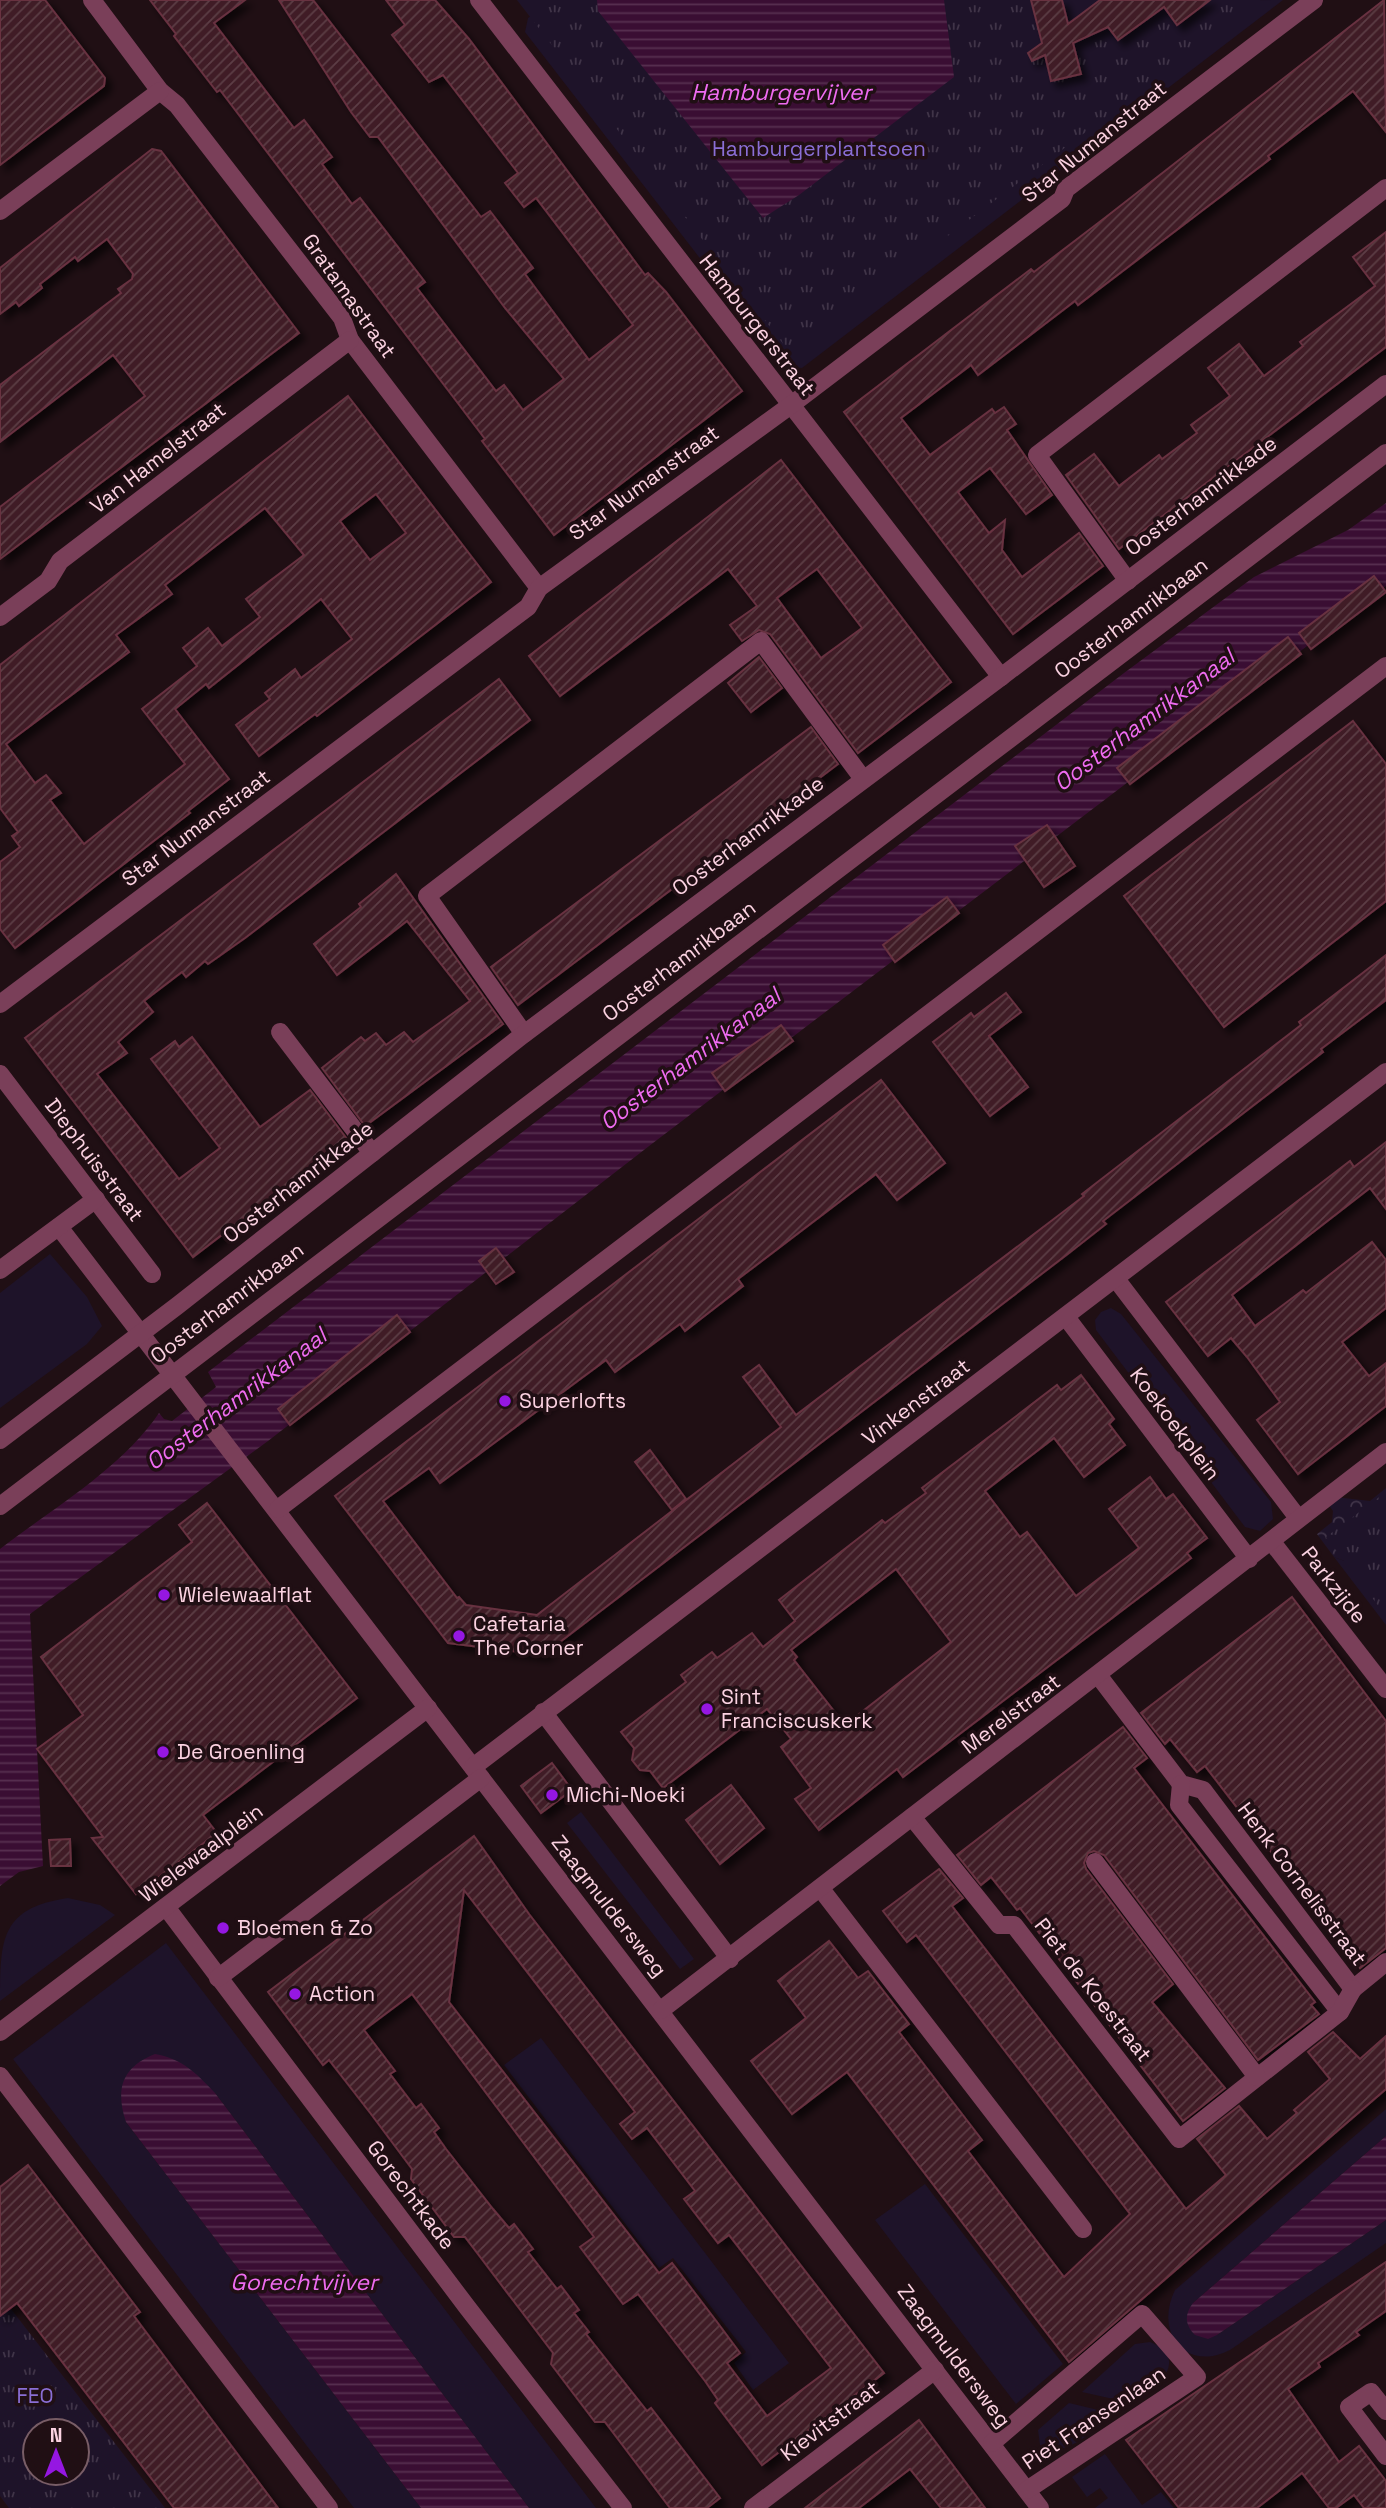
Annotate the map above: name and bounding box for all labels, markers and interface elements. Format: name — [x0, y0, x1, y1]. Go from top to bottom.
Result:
street label: Star Numanstraat — [1016, 75, 1172, 208]
water label: Hamburgervijver — [691, 77, 873, 107]
park label: Hamburgerplantsoen — [712, 135, 926, 162]
street label: Gratamastraat — [297, 228, 402, 363]
street label: Hamburgerstraat — [694, 248, 821, 401]
street label: Van Hamelstraat — [84, 396, 231, 519]
street label: Star Numanstraat — [563, 419, 724, 546]
street label: Oosterhamrikkade — [1119, 430, 1282, 562]
street label: Oosterhamrikbaan — [1049, 551, 1213, 684]
water label: Oosterhamrikkanaal — [1047, 641, 1242, 798]
street label: Star Numanstraat — [116, 763, 275, 892]
street label: Oosterhamrikkade — [666, 770, 829, 902]
street label: Oosterhamrikbaan — [597, 894, 761, 1027]
water label: Oosterhamrikkanaal — [593, 980, 788, 1137]
street label: Diephuisstraat — [39, 1092, 150, 1227]
street label: Oosterhamrikkade — [217, 1114, 378, 1249]
street label: Oosterhamrikbaan — [145, 1236, 309, 1369]
water label: Oosterhamrikkanaal — [139, 1320, 334, 1477]
street label: Vinkenstraat — [856, 1352, 975, 1451]
street label: Koekoekplein — [1124, 1362, 1227, 1485]
place label: Superlofts — [519, 1387, 626, 1414]
marker: Superlofts — [497, 1393, 513, 1409]
street label: Parkzijde — [1296, 1541, 1373, 1629]
place label: Wielewaalflat — [178, 1581, 312, 1608]
marker: Wielewaalflat — [156, 1587, 172, 1603]
place label: Cafetaria The Corner — [473, 1610, 584, 1661]
marker: Cafetaria The Corner — [451, 1628, 467, 1644]
street label: Merelstraat — [956, 1668, 1066, 1760]
place label: Sint Franciscuskerk — [721, 1683, 873, 1734]
marker: Sint Franciscuskerk — [699, 1701, 715, 1717]
place label: De Groenling — [177, 1738, 305, 1765]
marker: De Groenling — [155, 1744, 171, 1760]
place label: Michi-Noeki — [566, 1781, 685, 1808]
marker: Michi-Noeki — [544, 1787, 560, 1803]
street label: Wielewaalplein — [133, 1797, 268, 1908]
street label: Henk Cornelisstraat — [1232, 1797, 1373, 1971]
street label: Zaagmuldersweg — [546, 1829, 673, 1982]
street label: Piet de Koestraat — [1029, 1912, 1158, 2067]
place label: Bloemen & Zo — [237, 1914, 373, 1941]
marker: Bloemen & Zo — [215, 1920, 231, 1936]
place label: Action — [309, 1980, 375, 2007]
marker: Action — [287, 1986, 303, 2002]
street label: Gorechtkade — [361, 2134, 461, 2255]
water label: Gorechtvijver — [230, 2267, 380, 2297]
street label: Zaagmuldersweg — [892, 2279, 1017, 2433]
street label: Piet Fransenlaan — [1017, 2360, 1171, 2476]
street label: Kievitstraat — [775, 2375, 885, 2467]
park label: FEO — [16, 2382, 54, 2409]
north arrow — [21, 2417, 91, 2487]
text: N — [50, 2423, 62, 2448]

